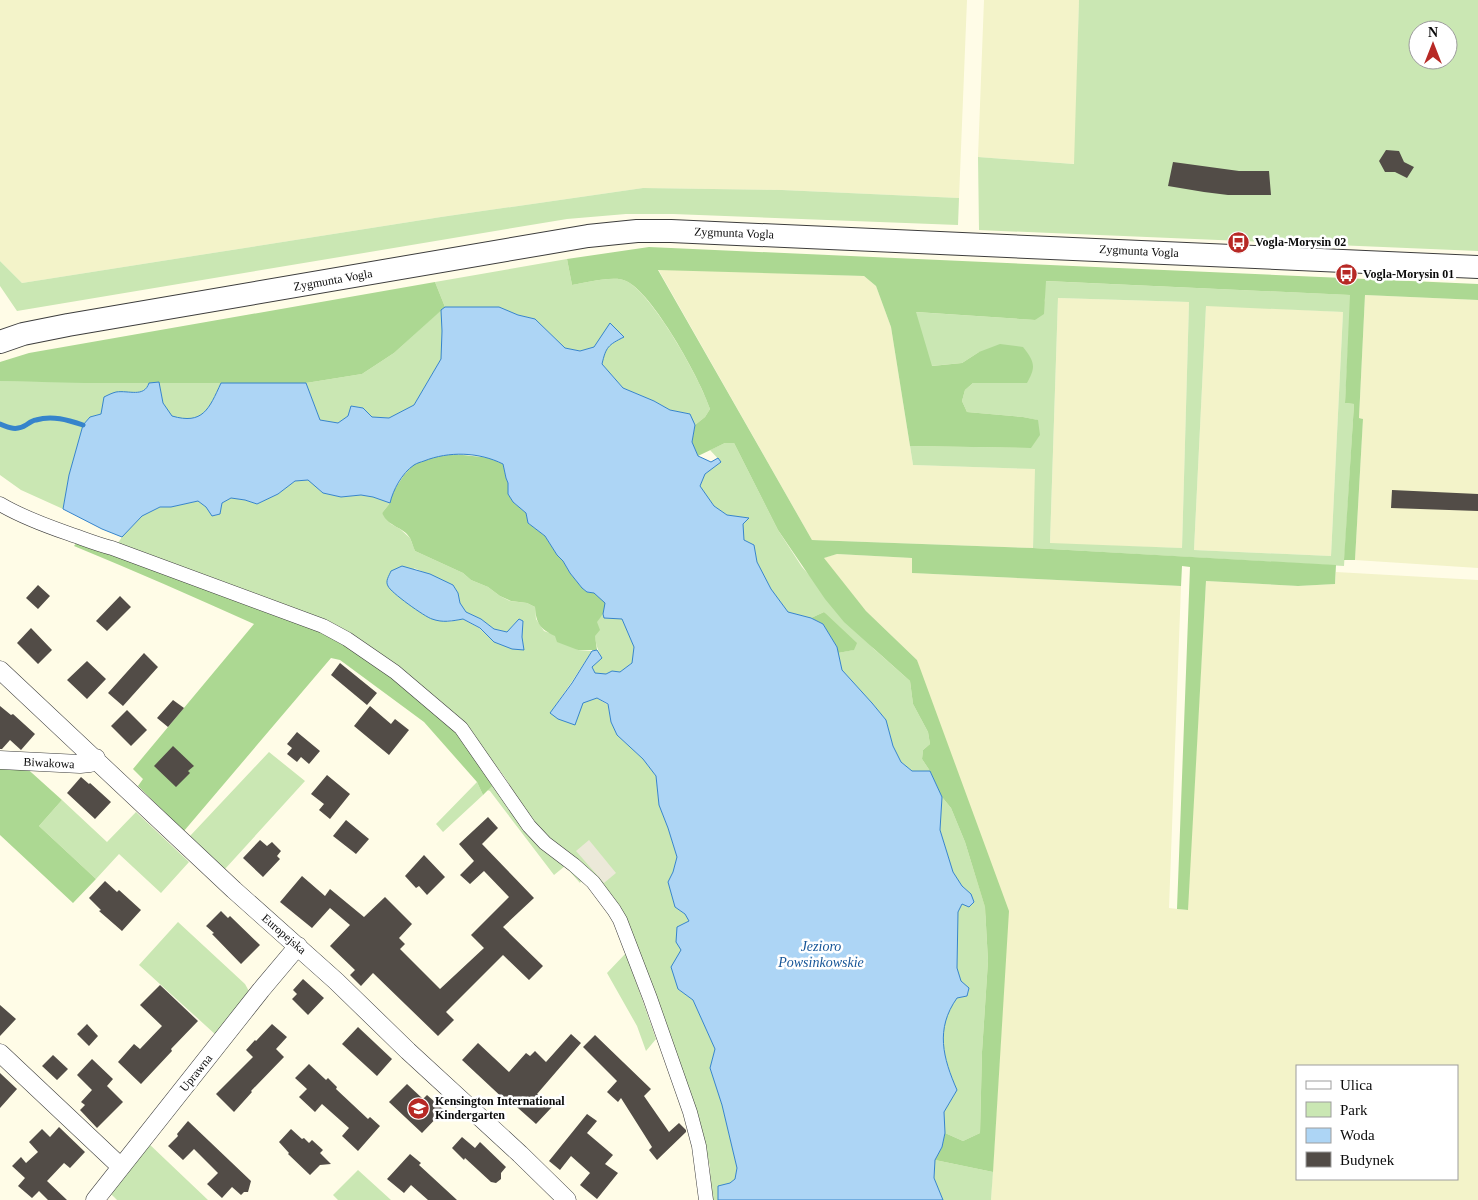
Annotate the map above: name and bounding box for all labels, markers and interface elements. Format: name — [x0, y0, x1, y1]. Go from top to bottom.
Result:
north arrow — [1408, 20, 1458, 70]
text: N — [1428, 25, 1438, 40]
street label: Zygmunta Vogla — [694, 225, 775, 241]
bus stop icon: Vogla-Morysin 02 — [1227, 230, 1251, 254]
place label: Vogla-Morysin 02 — [1255, 235, 1346, 249]
street label: Zygmunta Vogla — [1099, 242, 1180, 260]
bus stop icon: Vogla-Morysin 01 — [1335, 262, 1359, 286]
street label: Zygmunta Vogla — [292, 266, 374, 294]
place label: Vogla-Morysin 01 — [1363, 267, 1454, 281]
street label: Biwakowa — [23, 755, 76, 771]
street label: Europejska — [259, 911, 309, 957]
water label: Jezioro Powsinkowskie — [777, 939, 864, 970]
street label: Uprawna — [177, 1051, 216, 1094]
legend — [1296, 1065, 1458, 1180]
text: Ulica — [1340, 1077, 1373, 1093]
place label: Kensington International Kindergarten — [435, 1094, 565, 1122]
school or university icon: Kensington International Kindergarten — [407, 1096, 431, 1120]
text: Park — [1340, 1102, 1368, 1118]
text: Woda — [1340, 1127, 1375, 1143]
text: Budynek — [1340, 1152, 1395, 1168]

